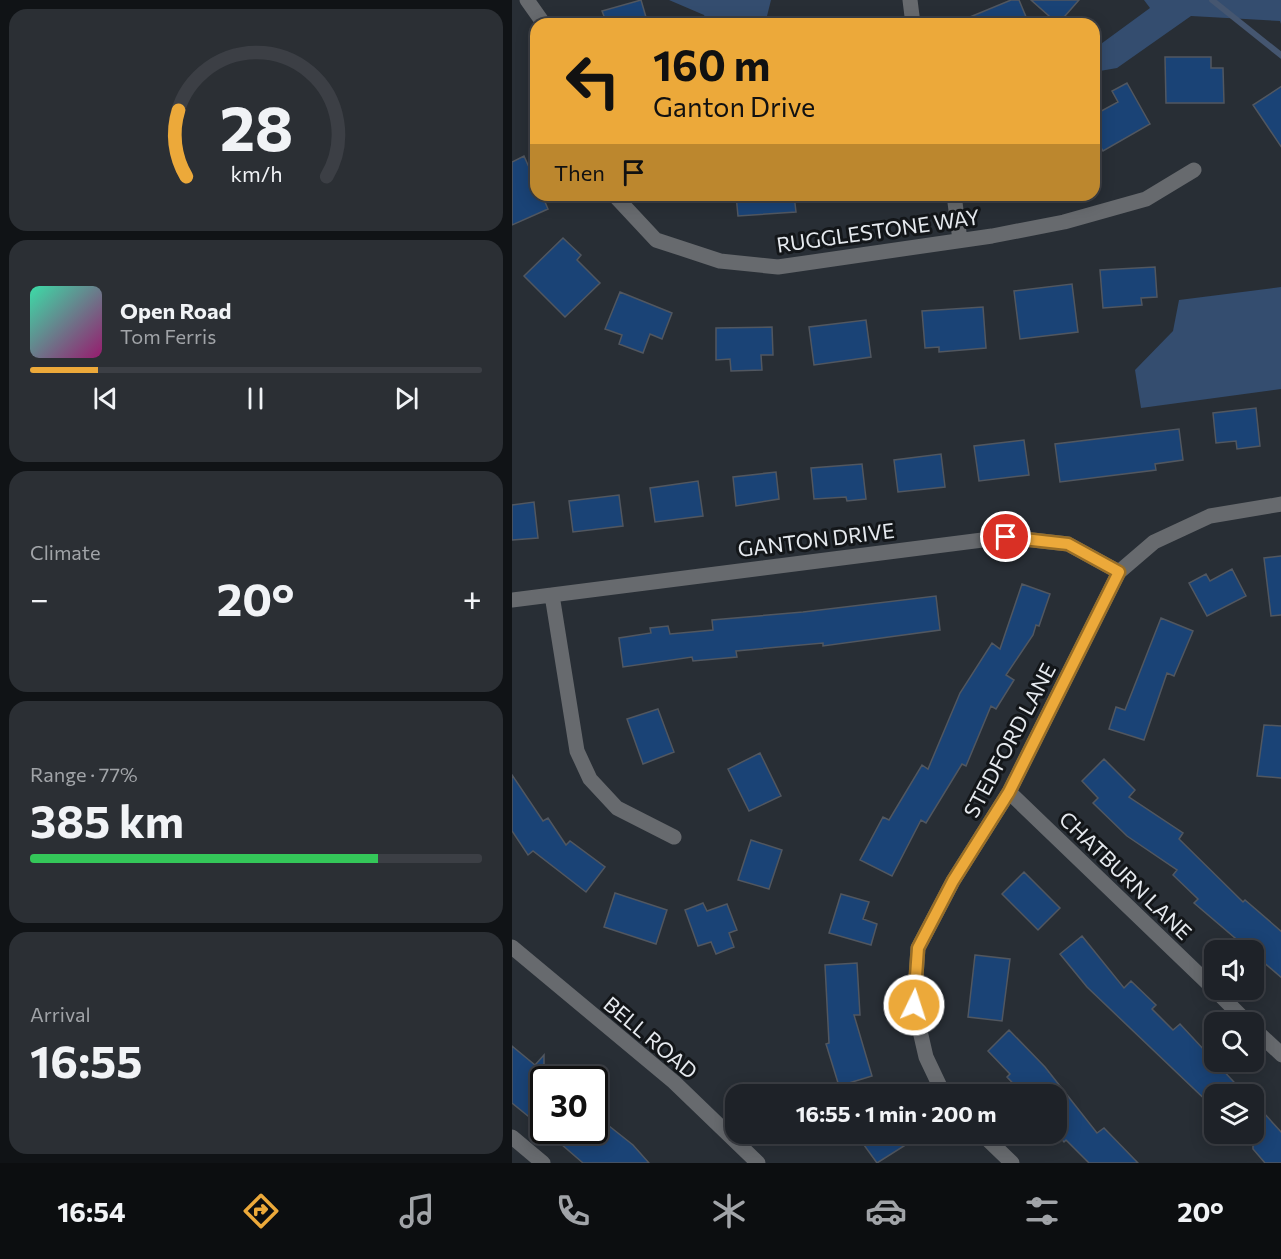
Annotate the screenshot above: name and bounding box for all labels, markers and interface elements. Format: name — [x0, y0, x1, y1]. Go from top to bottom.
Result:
text: 160 m — [653, 38, 771, 90]
icon: left — [554, 42, 632, 120]
text: 28 — [219, 88, 293, 164]
text: Ganton Drive — [653, 90, 815, 123]
icon: arrive — [617, 156, 650, 189]
text: Then — [554, 159, 605, 186]
text: km/h — [230, 160, 282, 186]
street label: RUGGLESTONE WAY — [775, 203, 981, 257]
text: Open Road — [120, 297, 231, 324]
text: Tom Ferris — [120, 324, 216, 348]
icon: previous — [89, 382, 122, 415]
icon: pause — [239, 382, 272, 415]
icon: next — [390, 382, 423, 415]
pin — [980, 511, 1031, 562]
street label: GANTON DRIVE — [736, 517, 896, 561]
icon: arrive — [989, 520, 1022, 553]
text: Climate — [30, 540, 100, 564]
text: 20° — [217, 570, 295, 625]
text: − — [30, 577, 49, 618]
text: + — [463, 577, 482, 618]
street label: STEDFORD LANE — [958, 659, 1060, 821]
text: Range · 77% — [30, 762, 138, 786]
text: 385 km — [30, 792, 184, 847]
street label: CHATBURN LANE — [1055, 806, 1197, 944]
map controls — [1204, 940, 1264, 1144]
button: sound — [1204, 940, 1264, 1000]
position arrow — [882, 973, 946, 1037]
street label: BELL ROAD — [599, 991, 703, 1083]
text: Arrival — [30, 1002, 91, 1026]
button: search — [1204, 1012, 1264, 1072]
text: 16:55 — [30, 1032, 143, 1087]
speed limit sign: 30 — [530, 1066, 608, 1144]
button: layers — [1204, 1084, 1264, 1144]
text: 16:55 · 1 min · 200 m — [796, 1100, 996, 1127]
icon: directions — [240, 1190, 282, 1232]
icon: music — [396, 1190, 438, 1232]
icon: phone — [552, 1190, 594, 1232]
icon: climate — [708, 1190, 750, 1232]
icon: car — [865, 1190, 907, 1232]
icon: filters — [1021, 1190, 1063, 1232]
text: 16:54 — [57, 1195, 125, 1228]
text: 20° — [1177, 1195, 1224, 1228]

